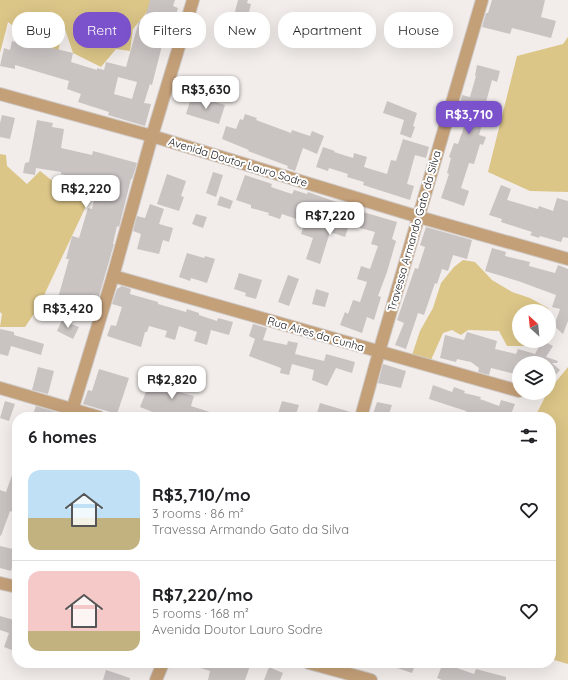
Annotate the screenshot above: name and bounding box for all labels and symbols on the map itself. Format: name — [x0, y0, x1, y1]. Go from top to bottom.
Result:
pin: R$3,630 — [169, 76, 243, 110]
pin: R$3,710 — [432, 101, 506, 135]
street label: Avenida Doutor Lauro Sodre — [167, 134, 309, 190]
street label: Travessa Armando Gato da Silva — [384, 149, 444, 313]
pin: R$2,220 — [49, 175, 123, 209]
pin: R$7,220 — [293, 202, 367, 236]
pin: R$3,420 — [31, 295, 105, 329]
north arrow — [512, 304, 556, 348]
street label: Rua Aires da Cunha — [266, 313, 366, 355]
pin: R$2,820 — [135, 366, 209, 400]

